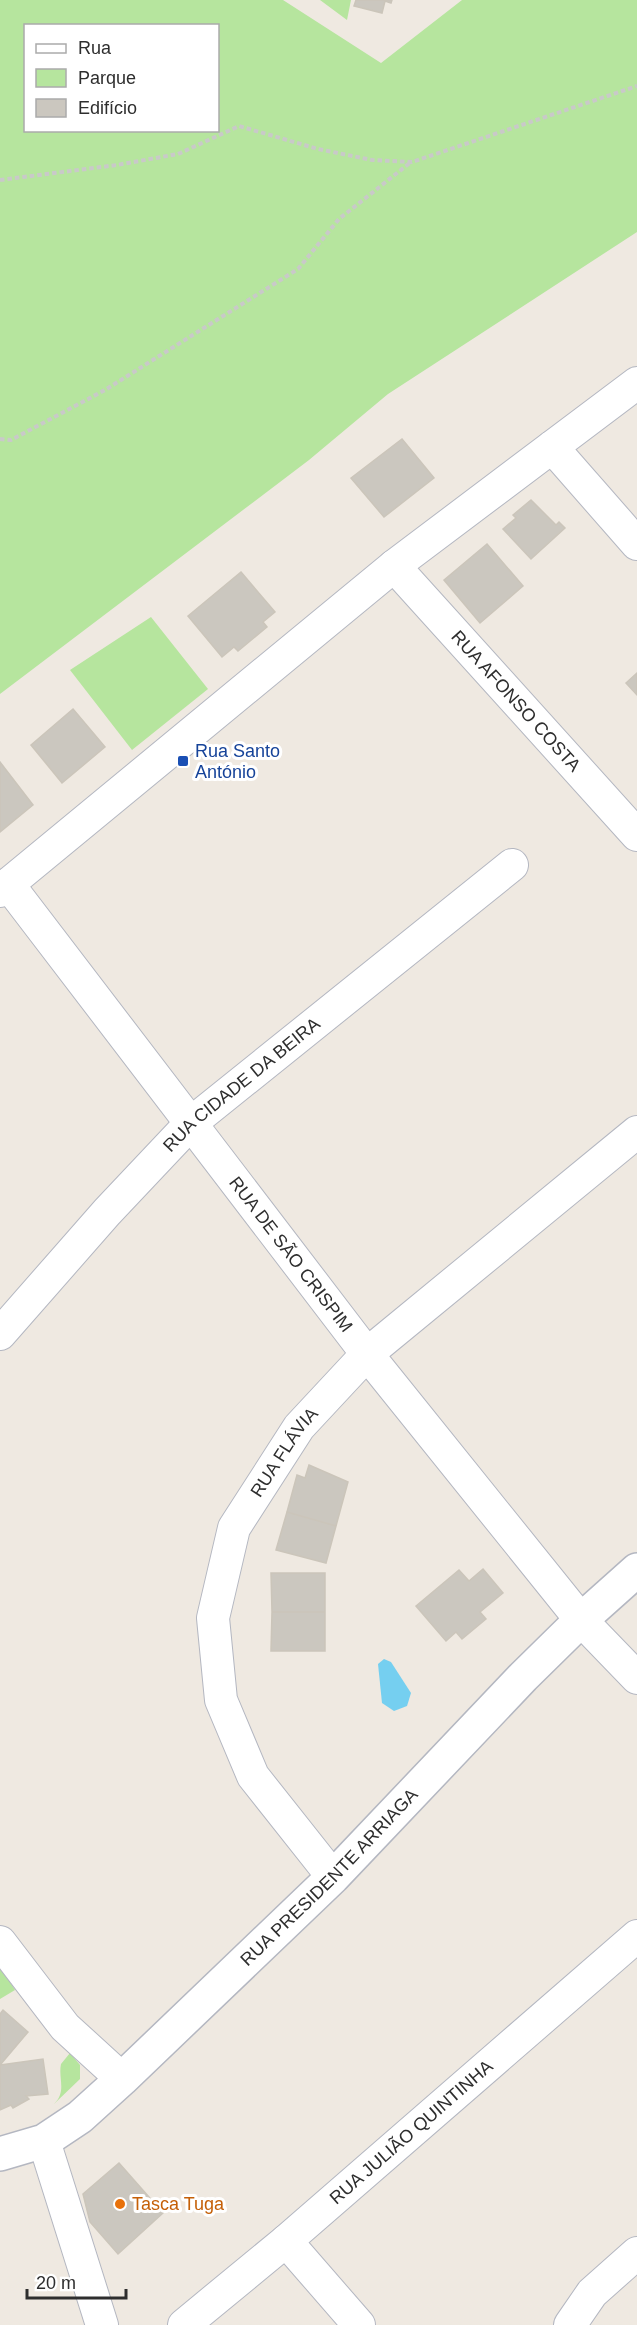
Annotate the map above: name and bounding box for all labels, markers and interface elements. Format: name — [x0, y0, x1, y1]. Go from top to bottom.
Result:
legend — [24, 24, 219, 132]
text: Rua — [78, 38, 112, 58]
text: Parque — [78, 68, 136, 88]
text: Edifício — [78, 98, 137, 118]
street label: RUA AFONSO COSTA — [447, 627, 585, 776]
place label: Rua Santo António — [195, 741, 280, 782]
marker: Rua Santo António — [176, 754, 190, 768]
street label: RUA CIDADE DA BEIRA — [159, 1013, 324, 1156]
street label: RUA DE SÃO CRISPIM — [225, 1173, 357, 1336]
street label: RUA FLÁVIA — [247, 1403, 322, 1501]
street label: RUA PRESIDENTE ARRIAGA — [237, 1784, 422, 1970]
street label: RUA JULIÃO QUINTINHA — [326, 2056, 497, 2208]
place label: Tasca Tuga — [132, 2194, 225, 2214]
marker: Tasca Tuga — [113, 2197, 127, 2211]
scale bar — [27, 2262, 126, 2300]
text: 20 m — [36, 2273, 76, 2293]

